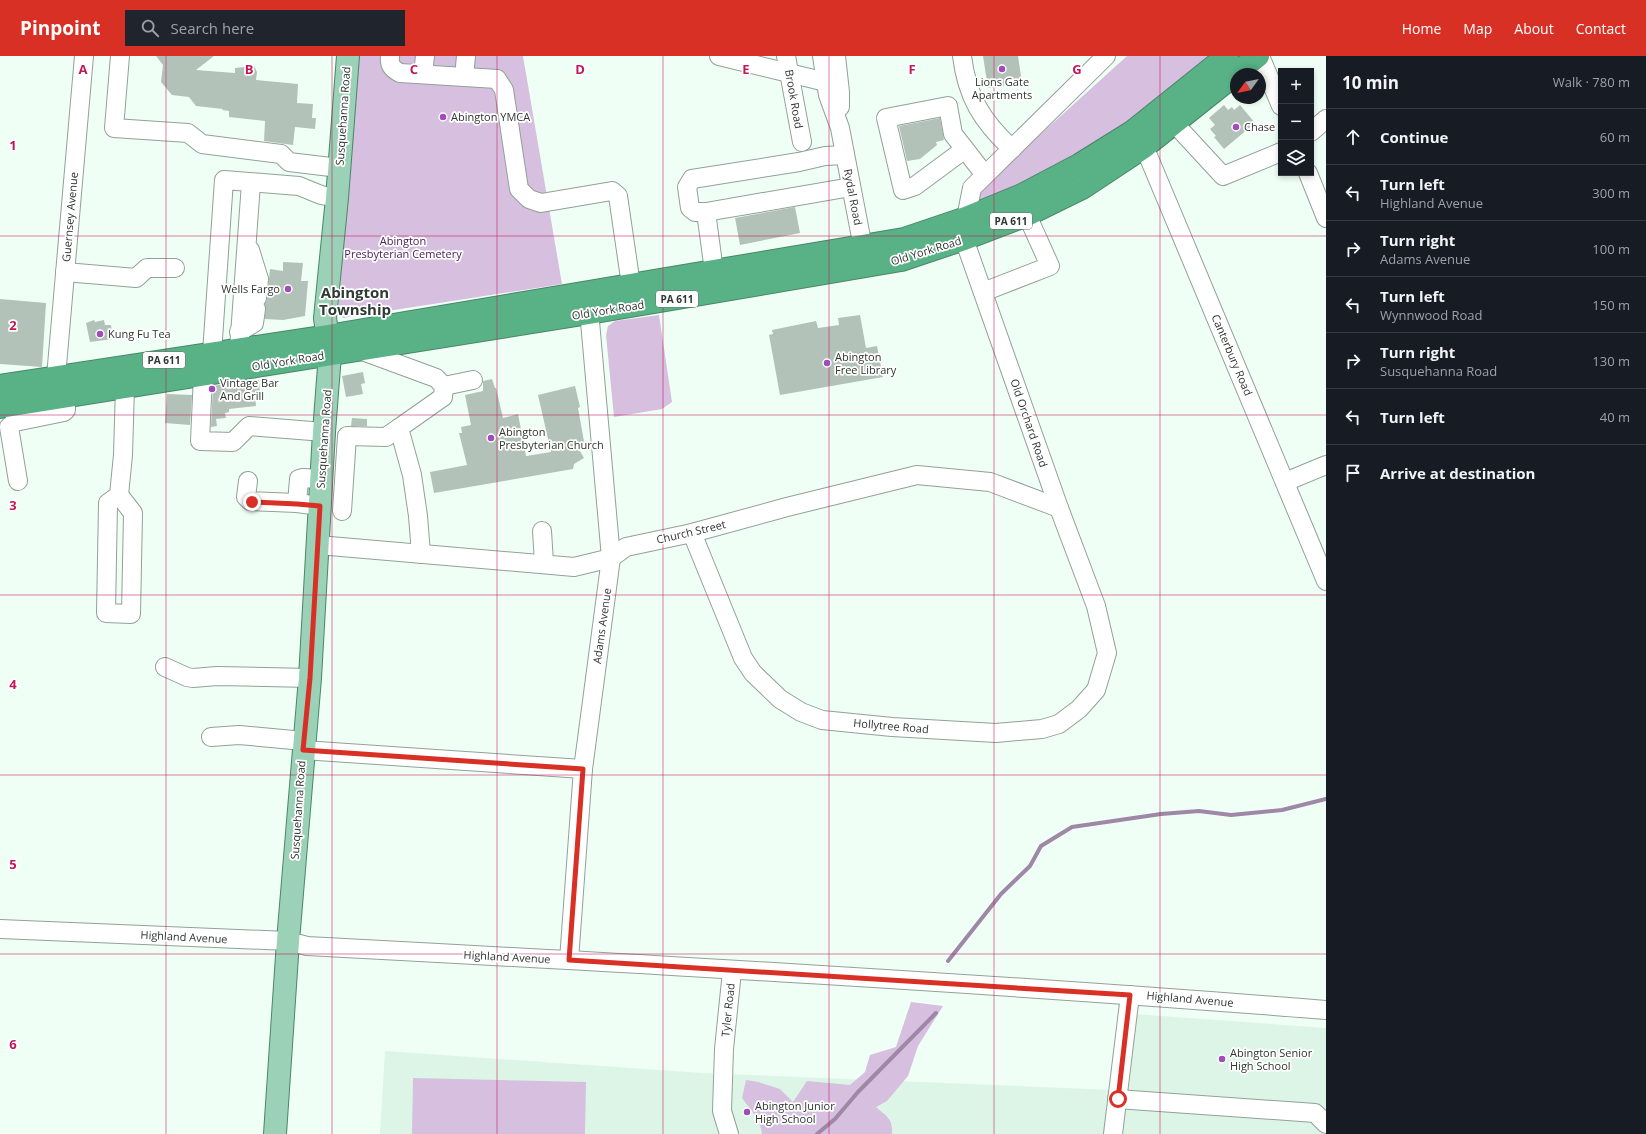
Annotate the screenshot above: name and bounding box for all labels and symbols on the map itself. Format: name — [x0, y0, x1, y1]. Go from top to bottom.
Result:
text: A — [79, 60, 88, 78]
text: B — [245, 60, 254, 78]
text: C — [410, 60, 418, 78]
text: D — [575, 60, 585, 78]
text: E — [742, 60, 750, 78]
text: F — [908, 60, 916, 78]
text: G — [1072, 60, 1082, 78]
marker: Lions Gate Apartments — [997, 64, 1007, 74]
street label: Susquehanna Road — [332, 66, 353, 166]
street label: Brook Road — [782, 68, 807, 130]
north arrow — [1230, 68, 1266, 104]
place label: Lions Gate Apartments — [972, 74, 1032, 102]
place label: Abington YMCA — [451, 109, 530, 124]
marker: Abington YMCA — [438, 112, 448, 122]
place label: Chase — [1244, 119, 1275, 134]
marker: Chase — [1231, 122, 1241, 132]
text: 1 — [9, 136, 17, 154]
street label: Rydal Road — [841, 167, 866, 226]
street label: Guernsey Avenue — [58, 171, 81, 263]
road number: PA 611 — [990, 213, 1032, 229]
park label: Abington Presbyterian Cemetery — [344, 233, 462, 261]
street label: Old York Road — [889, 233, 963, 268]
place label: Wells Fargo — [221, 281, 280, 296]
district label: Abington Township — [319, 282, 391, 319]
marker: Wells Fargo — [283, 284, 293, 294]
road number: PA 611 — [656, 291, 698, 307]
street label: Old York Road — [571, 296, 645, 323]
street label: Canterbury Road — [1209, 312, 1256, 398]
text: 2 — [9, 316, 17, 334]
place label: Kung Fu Tea — [108, 326, 171, 341]
marker: Kung Fu Tea — [95, 329, 105, 339]
street label: Old York Road — [251, 347, 325, 374]
place label: Abington Free Library — [835, 349, 897, 377]
road number: PA 611 — [143, 352, 185, 368]
marker: Abington Free Library — [822, 358, 832, 368]
place label: Vintage Bar And Grill — [220, 375, 279, 403]
street label: Old Orchard Road — [1007, 377, 1052, 469]
marker: Vintage Bar And Grill — [207, 384, 217, 394]
street label: Susquehanna Road — [313, 389, 334, 489]
place label: Abington Presbyterian Church — [499, 424, 604, 452]
marker: Abington Presbyterian Church — [486, 433, 496, 443]
route end — [243, 493, 261, 511]
text: 3 — [9, 496, 17, 514]
street label: Church Street — [655, 516, 727, 547]
street label: Adams Avenue — [589, 587, 614, 665]
text: 4 — [9, 675, 17, 693]
street label: Hollytree Road — [853, 715, 929, 736]
street label: Susquehanna Road — [287, 760, 308, 860]
text: 5 — [9, 855, 17, 873]
street label: Highland Avenue — [140, 927, 228, 946]
street label: Highland Avenue — [463, 947, 551, 966]
street label: Tyler Road — [717, 982, 738, 1038]
street label: Highland Avenue — [1146, 987, 1234, 1010]
text: 6 — [9, 1035, 17, 1053]
place label: Abington Senior High School — [1230, 1045, 1313, 1073]
marker: Abington Senior High School — [1217, 1054, 1227, 1064]
route start — [1109, 1090, 1127, 1108]
place label: Abington Junior High School — [755, 1098, 835, 1126]
marker: Abington Junior High School — [742, 1107, 752, 1117]

